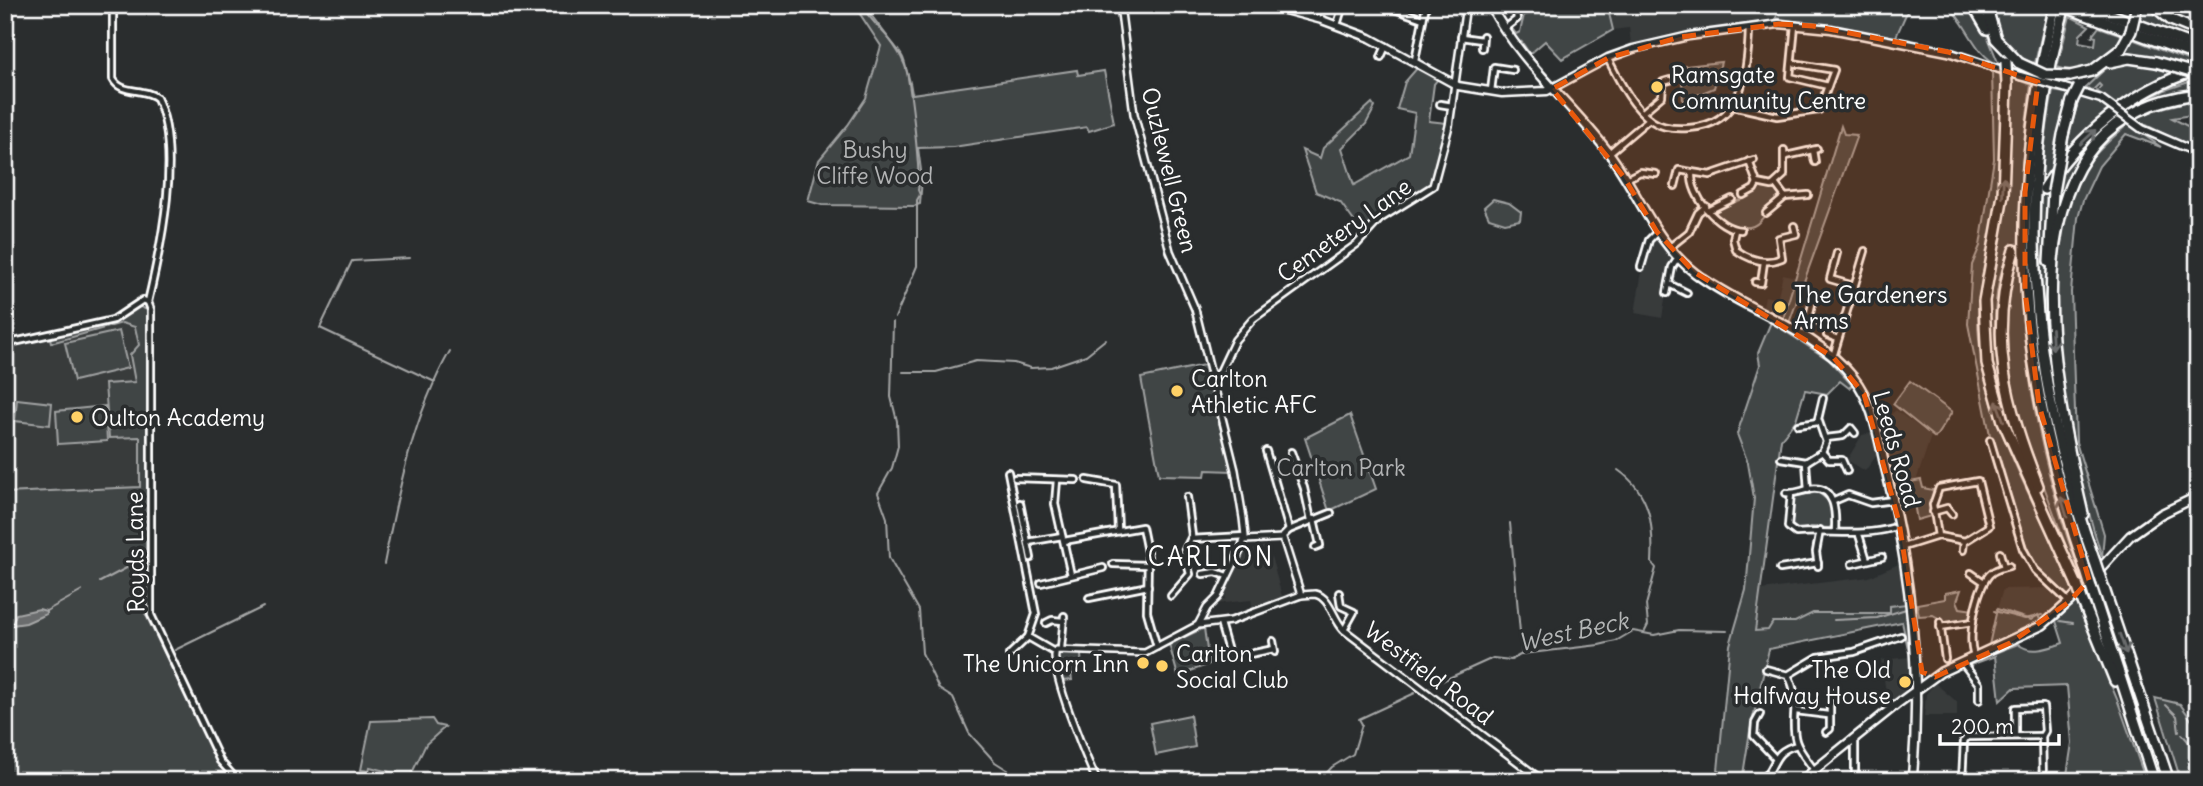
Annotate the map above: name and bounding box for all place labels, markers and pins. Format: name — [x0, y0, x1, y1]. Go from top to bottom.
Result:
place label: Ramsgate Community Centre — [1671, 60, 1866, 115]
marker: Ramsgate Community Centre — [1649, 79, 1665, 95]
place label: The Gardeners Arms — [1794, 280, 1947, 335]
marker: The Gardeners Arms — [1772, 299, 1788, 315]
place label: Carlton Athletic AFC — [1191, 364, 1317, 419]
marker: Carlton Athletic AFC — [1169, 383, 1185, 399]
place label: Oulton Academy — [91, 403, 265, 432]
marker: Oulton Academy — [69, 409, 85, 425]
place label: Carlton Social Club — [1176, 639, 1289, 694]
place label: The Unicorn Inn — [963, 649, 1129, 678]
marker: The Unicorn Inn — [1135, 655, 1151, 671]
place label: The Old Halfway House — [1733, 655, 1891, 710]
marker: Carlton Social Club — [1154, 658, 1170, 674]
marker: The Old Halfway House — [1897, 674, 1913, 690]

